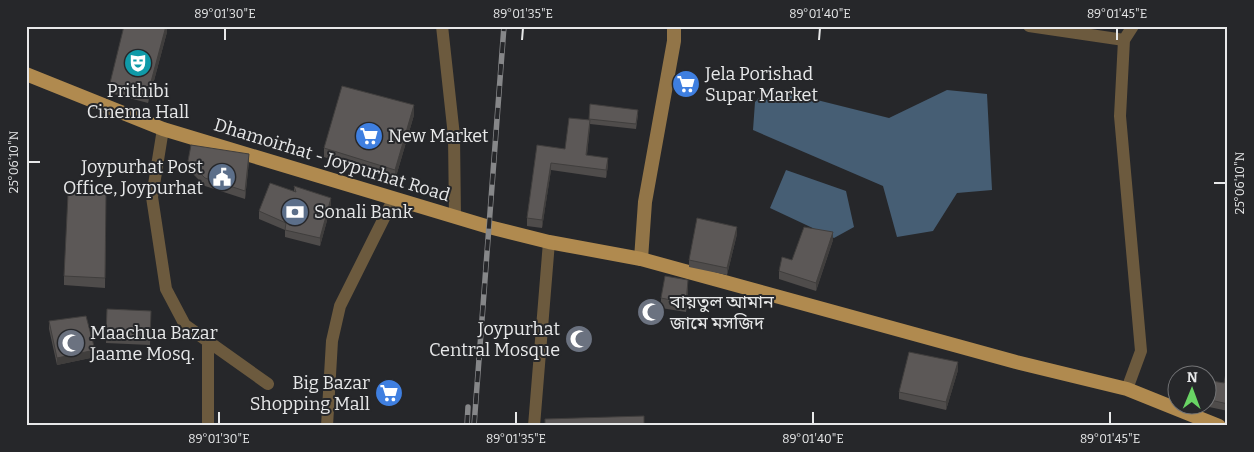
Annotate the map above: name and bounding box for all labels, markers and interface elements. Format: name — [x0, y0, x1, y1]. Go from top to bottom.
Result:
text: 89°01'30"E — [194, 7, 256, 21]
text: 89°01'35"E — [493, 7, 553, 21]
text: 89°01'40"E — [789, 7, 851, 21]
text: 89°01'45"E — [1087, 7, 1147, 21]
theatre icon: Prithibi Cinema Hall — [123, 48, 153, 78]
place label: Jela Porishad Supar Market — [704, 63, 818, 106]
supermarket icon: Jela Porishad Supar Market — [671, 69, 701, 99]
place label: Prithibi Cinema Hall — [87, 80, 189, 123]
street label: Dhamoirhat - Joypurhat Road — [211, 114, 453, 206]
supermarket icon: New Market — [354, 121, 384, 151]
place label: New Market — [388, 125, 489, 147]
text: 25°06'10"N — [7, 130, 21, 193]
text: 25°06'10"N — [1233, 151, 1247, 214]
place label: Joypurhat Post Office, Joypurhat — [63, 156, 203, 199]
public building icon: Joypurhat Post Office, Joypurhat — [207, 162, 237, 192]
bank icon: Sonali Bank — [280, 197, 310, 227]
place label: Sonali Bank — [314, 201, 414, 223]
place label: বায়তুল আমান জামে মসজিদ — [669, 291, 775, 334]
mosque icon: বায়তুল আমান জামে মসজিদ — [636, 297, 666, 327]
place label: Joypurhat Central Mosque — [429, 318, 560, 361]
place label: Maachua Bazar Jaame Mosq. — [89, 322, 218, 365]
mosque icon: Joypurhat Central Mosque — [564, 324, 594, 354]
mosque icon: Maachua Bazar Jaame Mosq. — [56, 328, 86, 358]
north arrow — [1166, 364, 1216, 414]
text: N — [1187, 369, 1198, 386]
place label: Big Bazar Shopping Mall — [250, 372, 370, 415]
supermarket icon: Big Bazar Shopping Mall — [374, 378, 404, 408]
text: 89°01'30"E — [188, 432, 250, 446]
text: 89°01'35"E — [486, 432, 546, 446]
text: 89°01'40"E — [782, 432, 844, 446]
text: 89°01'45"E — [1080, 432, 1140, 446]

